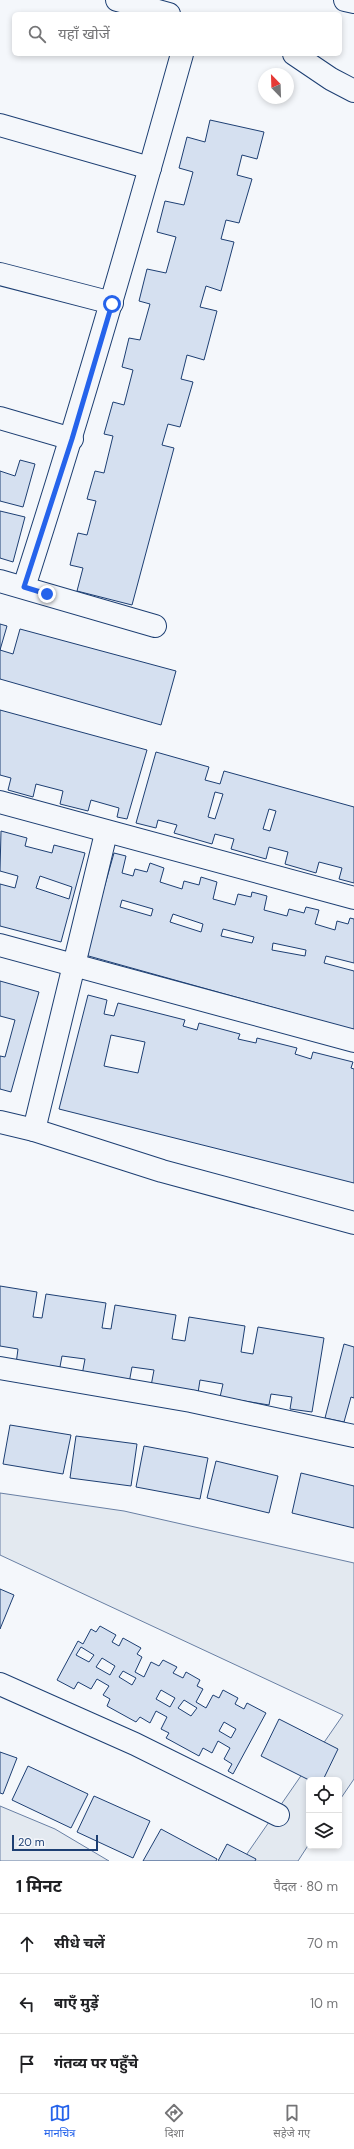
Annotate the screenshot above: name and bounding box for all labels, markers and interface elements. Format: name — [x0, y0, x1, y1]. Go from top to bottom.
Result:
search box — [12, 12, 342, 56]
icon: search — [26, 23, 48, 45]
text: यहाँ खोजें — [58, 24, 110, 44]
north arrow — [258, 68, 294, 104]
route start — [103, 295, 121, 313]
route end — [38, 585, 56, 603]
map controls — [306, 1777, 342, 1849]
button: locate — [306, 1777, 342, 1813]
button: layers — [306, 1813, 342, 1849]
scale bar — [12, 1833, 98, 1852]
text: 20 m — [18, 1835, 44, 1849]
text: 1 मिनट — [16, 1875, 62, 1897]
text: पैदल · 80 m — [274, 1878, 338, 1895]
icon: ahead — [16, 1933, 38, 1955]
text: सीधे चलें — [54, 1933, 105, 1953]
text: 70 m — [307, 1935, 338, 1952]
icon: left — [16, 1993, 38, 2015]
text: बाएँ मुड़ें — [54, 1993, 99, 2013]
text: 10 m — [310, 1995, 338, 2012]
icon: arrive — [16, 2053, 38, 2075]
text: गंतव्य पर पहुँचे — [54, 2053, 138, 2073]
tab: मानचित्र — [44, 2102, 75, 2141]
tab: दिशा — [163, 2102, 185, 2141]
tab: सहेजे गए — [273, 2102, 310, 2141]

